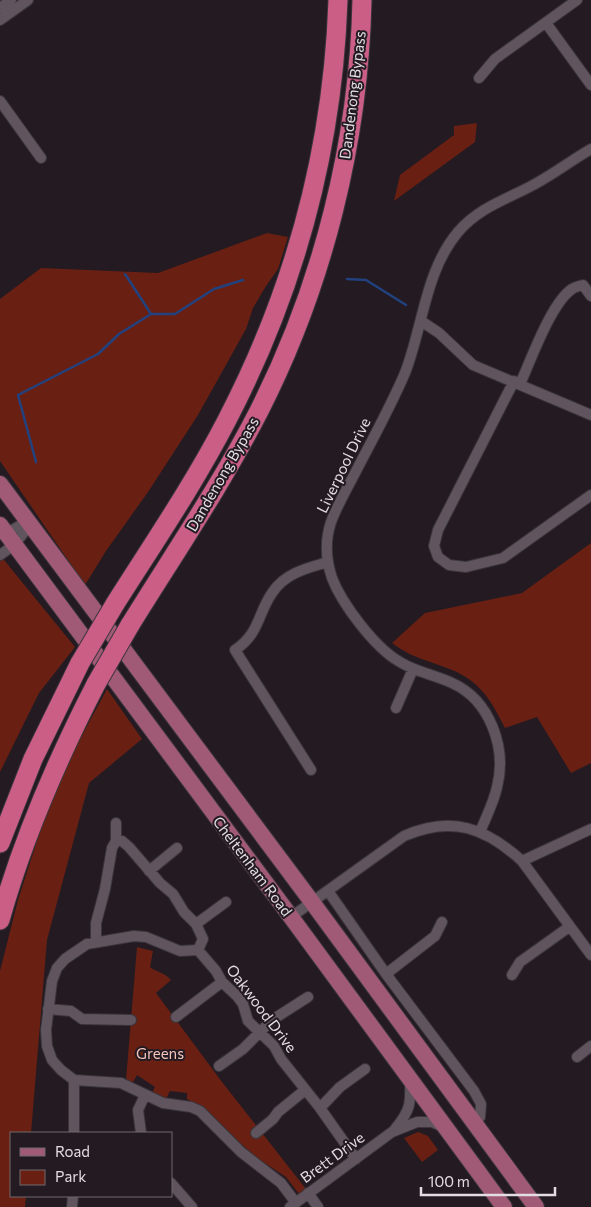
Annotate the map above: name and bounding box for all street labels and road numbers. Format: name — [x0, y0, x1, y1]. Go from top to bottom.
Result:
street label: Dandenong Bypass — [335, 30, 369, 160]
street label: Dandenong Bypass — [182, 414, 262, 534]
street label: Liverpool Drive — [312, 414, 374, 515]
street label: Cheltenham Road — [210, 812, 296, 920]
street label: Oakwood Drive — [223, 960, 301, 1056]
street label: Brett Drive — [297, 1128, 368, 1186]

